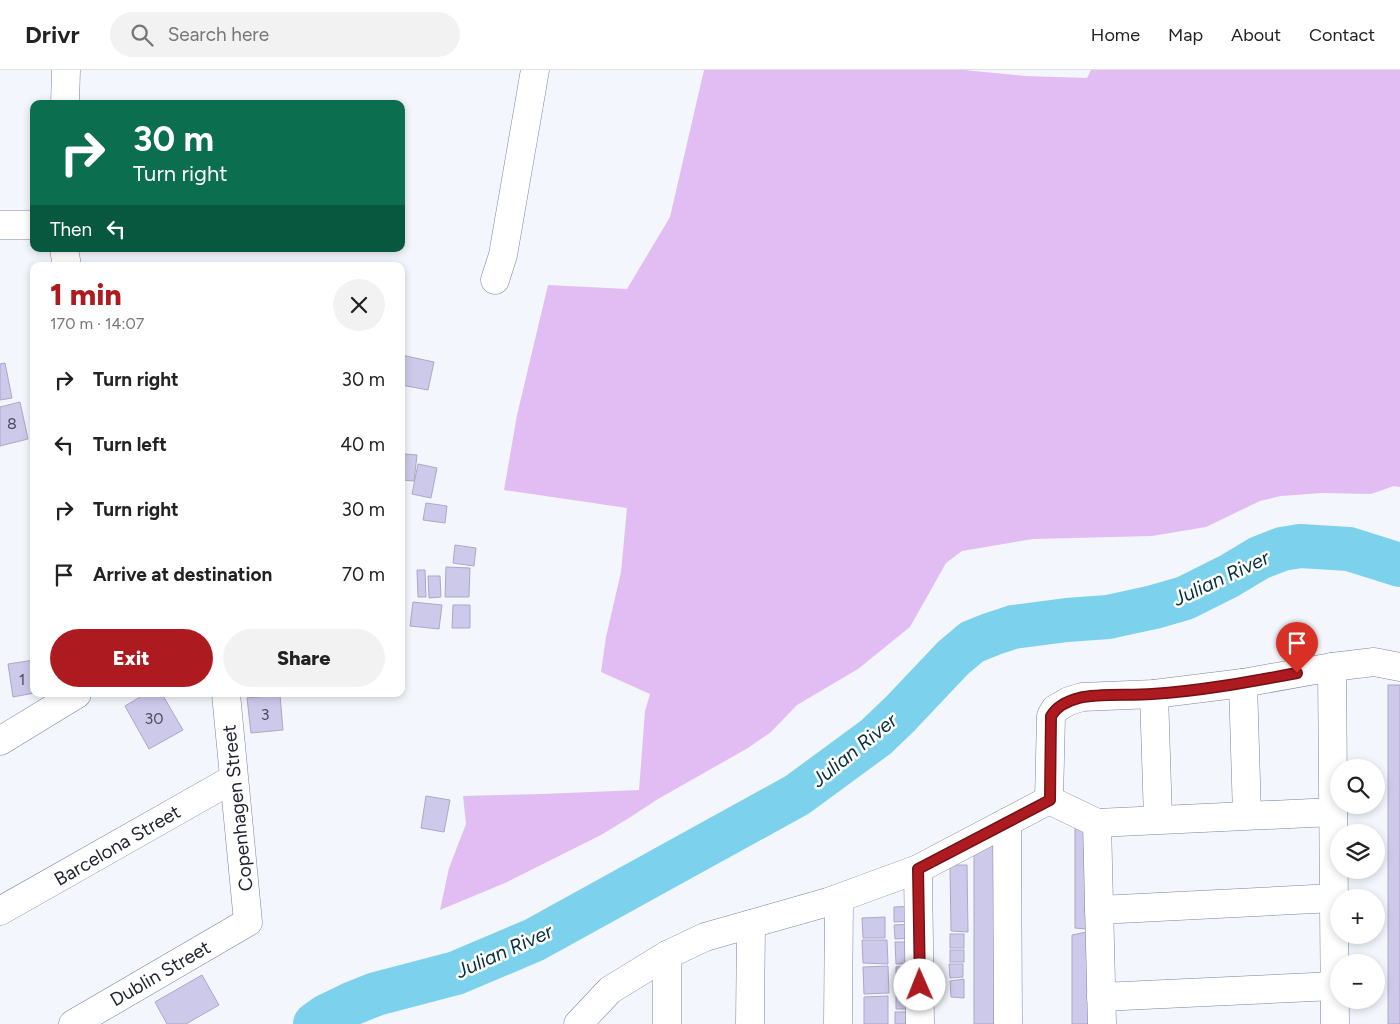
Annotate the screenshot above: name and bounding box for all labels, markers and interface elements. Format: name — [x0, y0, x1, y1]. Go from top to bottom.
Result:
search box — [110, 12, 460, 57]
text: Drivr — [25, 20, 80, 49]
icon: search — [128, 21, 156, 49]
text: Search here — [168, 23, 269, 46]
text: Home — [1091, 24, 1140, 46]
text: Map — [1168, 24, 1203, 46]
text: About — [1231, 24, 1281, 46]
text: Contact — [1309, 24, 1375, 46]
text: 30 m — [133, 118, 214, 160]
icon: right — [50, 120, 115, 185]
text: Turn right — [133, 160, 228, 187]
icon: left — [102, 215, 130, 243]
text: Then — [50, 218, 92, 241]
text: 1 min — [50, 276, 122, 313]
button: close — [333, 279, 385, 331]
text: 170 m · 14:07 — [50, 314, 144, 333]
icon: right — [50, 366, 78, 394]
text: Turn right — [93, 368, 179, 391]
text: 30 m — [342, 368, 385, 391]
house number: 8 — [7, 414, 17, 433]
icon: left — [50, 431, 78, 459]
text: Turn left — [93, 433, 167, 456]
text: 40 m — [340, 433, 385, 456]
icon: right — [50, 496, 78, 524]
text: Turn right — [93, 498, 179, 521]
text: 30 m — [342, 498, 385, 521]
water label: Julian River — [1168, 545, 1274, 611]
icon: arrive — [50, 561, 78, 589]
text: Arrive at destination — [93, 563, 272, 586]
text: 70 m — [342, 563, 385, 586]
pin — [1276, 622, 1318, 673]
button: Exit — [50, 629, 213, 687]
button: Share — [223, 629, 385, 687]
icon: arrive — [1283, 629, 1311, 657]
house number: 1 — [19, 670, 25, 689]
house number: 3 — [261, 705, 269, 724]
water label: Julian River — [805, 707, 903, 793]
house number: 30 — [145, 709, 163, 728]
street label: Copenhagen Street — [217, 724, 258, 892]
map controls — [1330, 759, 1385, 1009]
button: search — [1330, 759, 1385, 814]
street label: Barcelona Street — [50, 800, 184, 891]
button: layers — [1330, 824, 1385, 879]
button: + — [1330, 889, 1385, 944]
water label: Julian River — [451, 919, 557, 983]
street label: Dublin Street — [106, 935, 214, 1011]
button: − — [1330, 954, 1385, 1009]
position arrow — [893, 958, 945, 1010]

